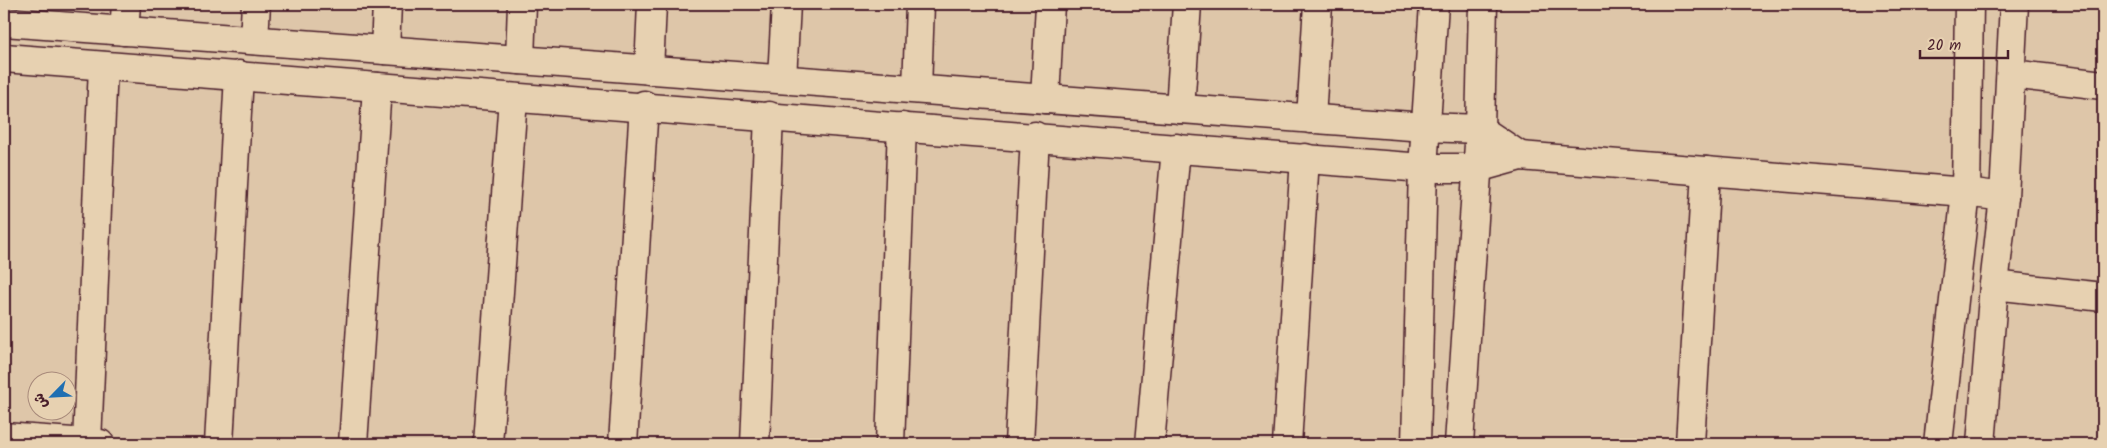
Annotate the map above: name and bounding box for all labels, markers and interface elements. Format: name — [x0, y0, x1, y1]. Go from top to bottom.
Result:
scale bar — [1920, 28, 2007, 60]
text: 20 m — [1927, 34, 1961, 58]
north arrow — [28, 370, 78, 420]
text: ش — [28, 389, 54, 412]

